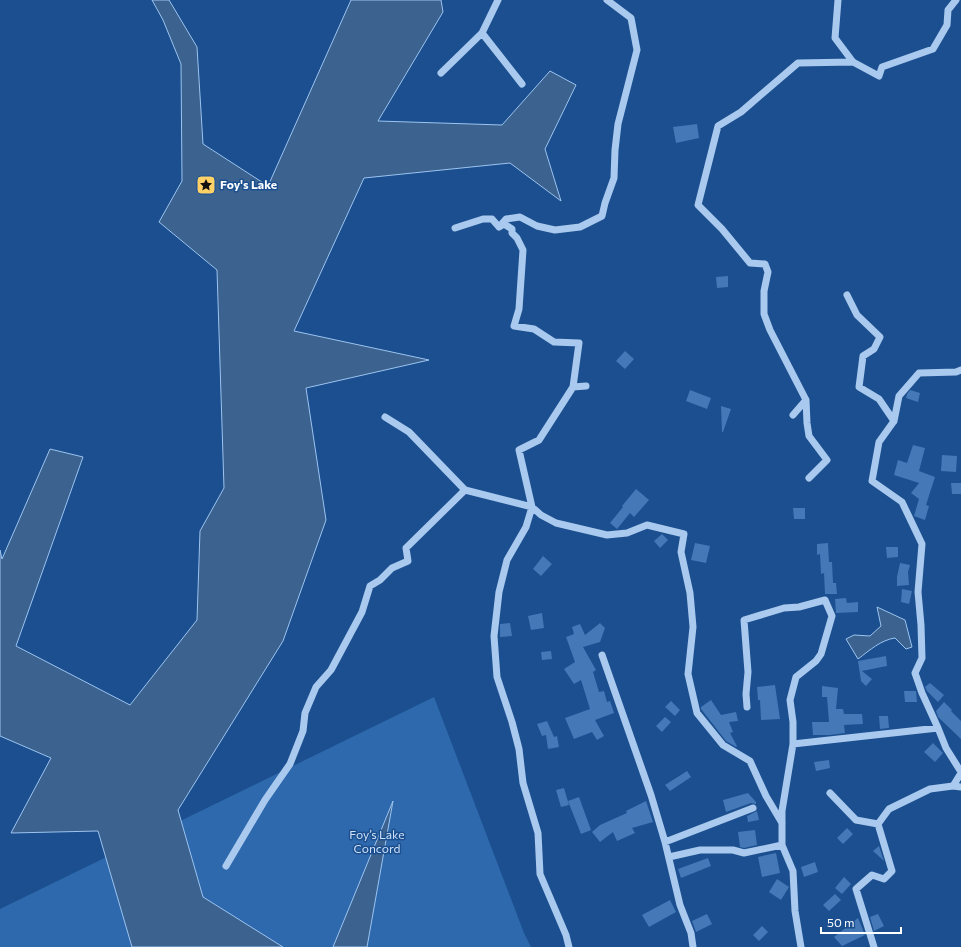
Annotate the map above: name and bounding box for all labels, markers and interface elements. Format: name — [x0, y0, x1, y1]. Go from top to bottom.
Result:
place icon: Foy's Lake — [195, 174, 217, 196]
place label: Foy's Lake — [220, 177, 277, 191]
park label: Foy’s Lake Concord — [349, 827, 405, 855]
scale bar — [821, 909, 901, 935]
text: 50 m — [827, 915, 855, 929]

